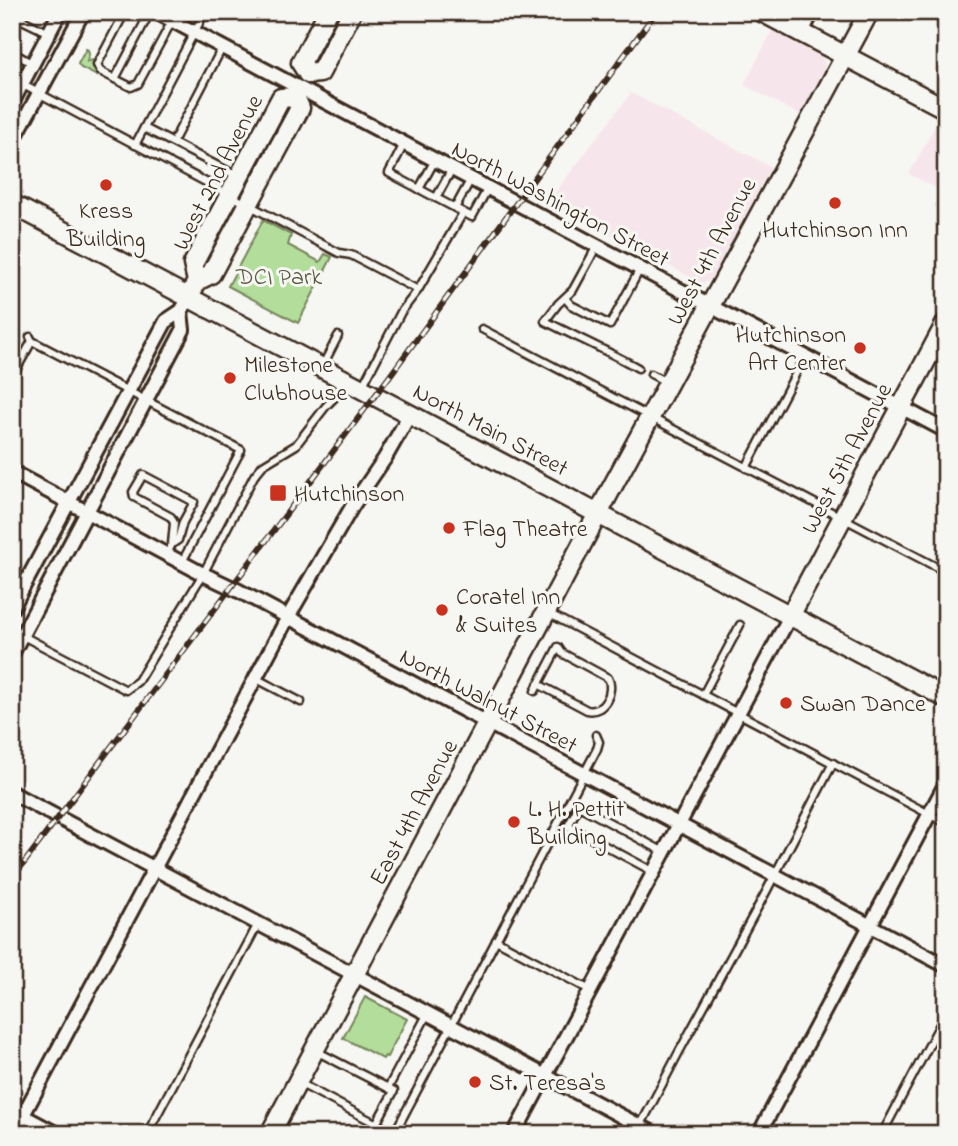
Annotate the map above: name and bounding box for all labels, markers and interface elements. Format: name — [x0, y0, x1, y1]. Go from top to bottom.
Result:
street label: West 2nd Avenue — [165, 89, 274, 257]
street label: North Washington Street — [445, 133, 675, 278]
street label: West 4th Avenue — [660, 172, 767, 332]
marker: Kress Building — [98, 177, 114, 193]
place label: Kress Building — [66, 195, 145, 258]
marker: Hutchinson Inn — [827, 195, 843, 211]
place label: Hutchinson Inn — [762, 214, 908, 249]
park label: DCI Park — [235, 261, 322, 296]
place label: Hutchinson Art Center — [736, 319, 847, 382]
marker: Hutchinson Art Center — [852, 340, 868, 356]
place label: Milestone Clubhouse — [244, 349, 348, 412]
marker: Milestone Clubhouse — [222, 370, 238, 386]
street label: North Main Street — [406, 375, 574, 487]
street label: West 5th Avenue — [794, 377, 903, 541]
place label: Hutchinson — [294, 478, 404, 513]
marker: Hutchinson — [268, 483, 288, 503]
place label: Flag Theatre — [462, 513, 588, 548]
marker: Flag Theatre — [441, 520, 457, 536]
place label: Coratel Inn & Suites — [456, 581, 560, 644]
marker: Coratel Inn & Suites — [434, 602, 450, 618]
street label: North Walnut Street — [393, 640, 583, 764]
place label: Swan Dance — [800, 688, 926, 723]
marker: Swan Dance — [778, 695, 794, 711]
street label: East 4th Avenue — [362, 734, 469, 892]
place label: L. H. Pettit Building — [527, 793, 624, 856]
marker: L. H. Pettit Building — [506, 814, 522, 830]
place label: St. Teresa's — [489, 1067, 606, 1102]
marker: St. Teresa's — [467, 1074, 483, 1090]

